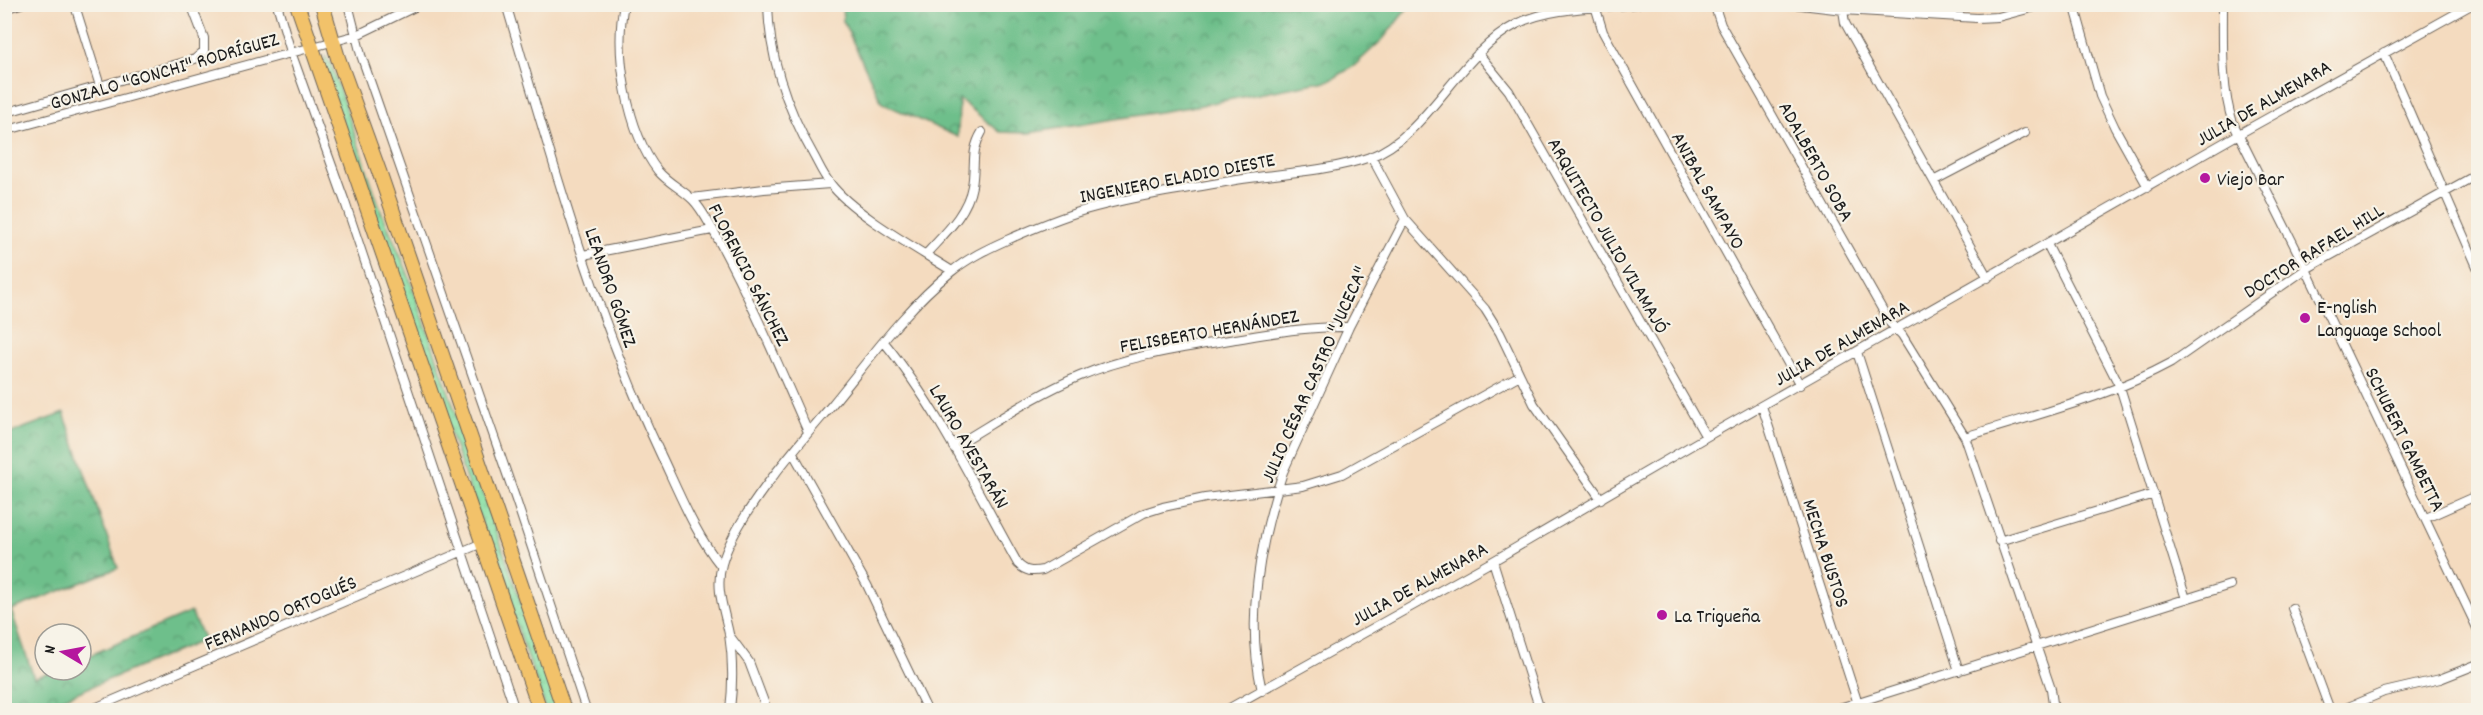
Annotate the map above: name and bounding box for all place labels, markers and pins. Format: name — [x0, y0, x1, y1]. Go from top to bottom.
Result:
place label: Viejo Bar — [2217, 167, 2285, 195]
marker: Viejo Bar — [2198, 171, 2212, 185]
place label: E-nglish Language School — [2317, 295, 2442, 346]
marker: E-nglish Language School — [2298, 311, 2312, 325]
place label: La Trigueña — [1674, 604, 1761, 632]
marker: La Trigueña — [1655, 608, 1669, 622]

